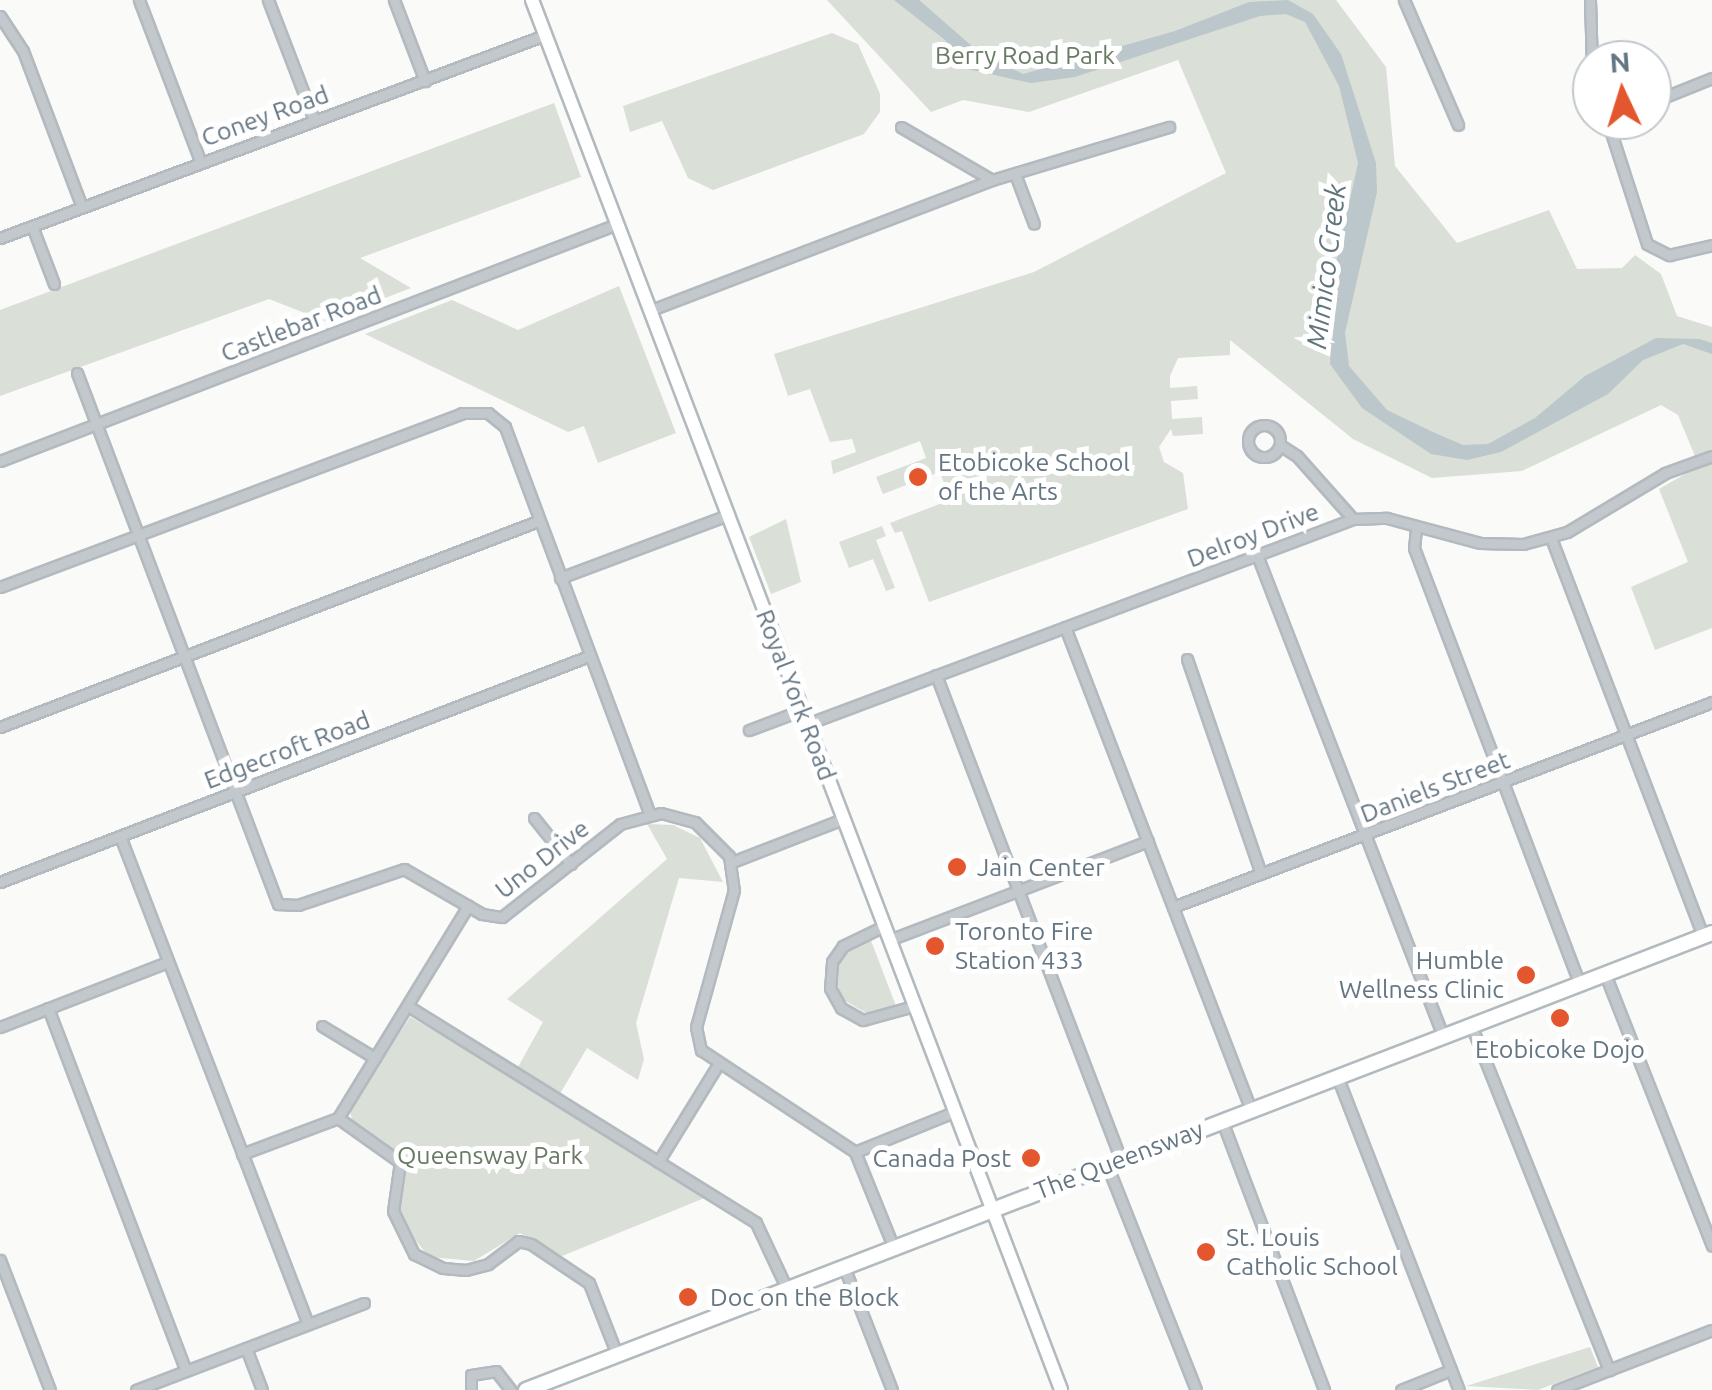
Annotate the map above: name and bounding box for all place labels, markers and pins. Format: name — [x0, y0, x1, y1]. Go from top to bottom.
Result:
place label: Etobicoke School of the Arts — [938, 448, 1130, 507]
marker: Etobicoke School of the Arts — [907, 466, 929, 488]
place label: Jain Center — [977, 852, 1105, 882]
marker: Jain Center — [946, 856, 968, 878]
place label: Toronto Fire Station 433 — [955, 917, 1093, 976]
marker: Toronto Fire Station 433 — [924, 935, 946, 957]
place label: Humble Wellness Clinic — [1339, 946, 1504, 1005]
marker: Humble Wellness Clinic — [1513, 962, 1539, 988]
marker: Etobicoke Dojo — [1549, 1007, 1571, 1029]
place label: Etobicoke Dojo — [1475, 1034, 1645, 1064]
place label: Canada Post — [873, 1143, 1011, 1173]
marker: Canada Post — [1020, 1147, 1042, 1169]
place label: St. Louis Catholic School — [1226, 1223, 1398, 1282]
marker: St. Louis Catholic School — [1195, 1241, 1217, 1263]
place label: Doc on the Block — [710, 1282, 899, 1312]
marker: Doc on the Block — [675, 1284, 701, 1310]

